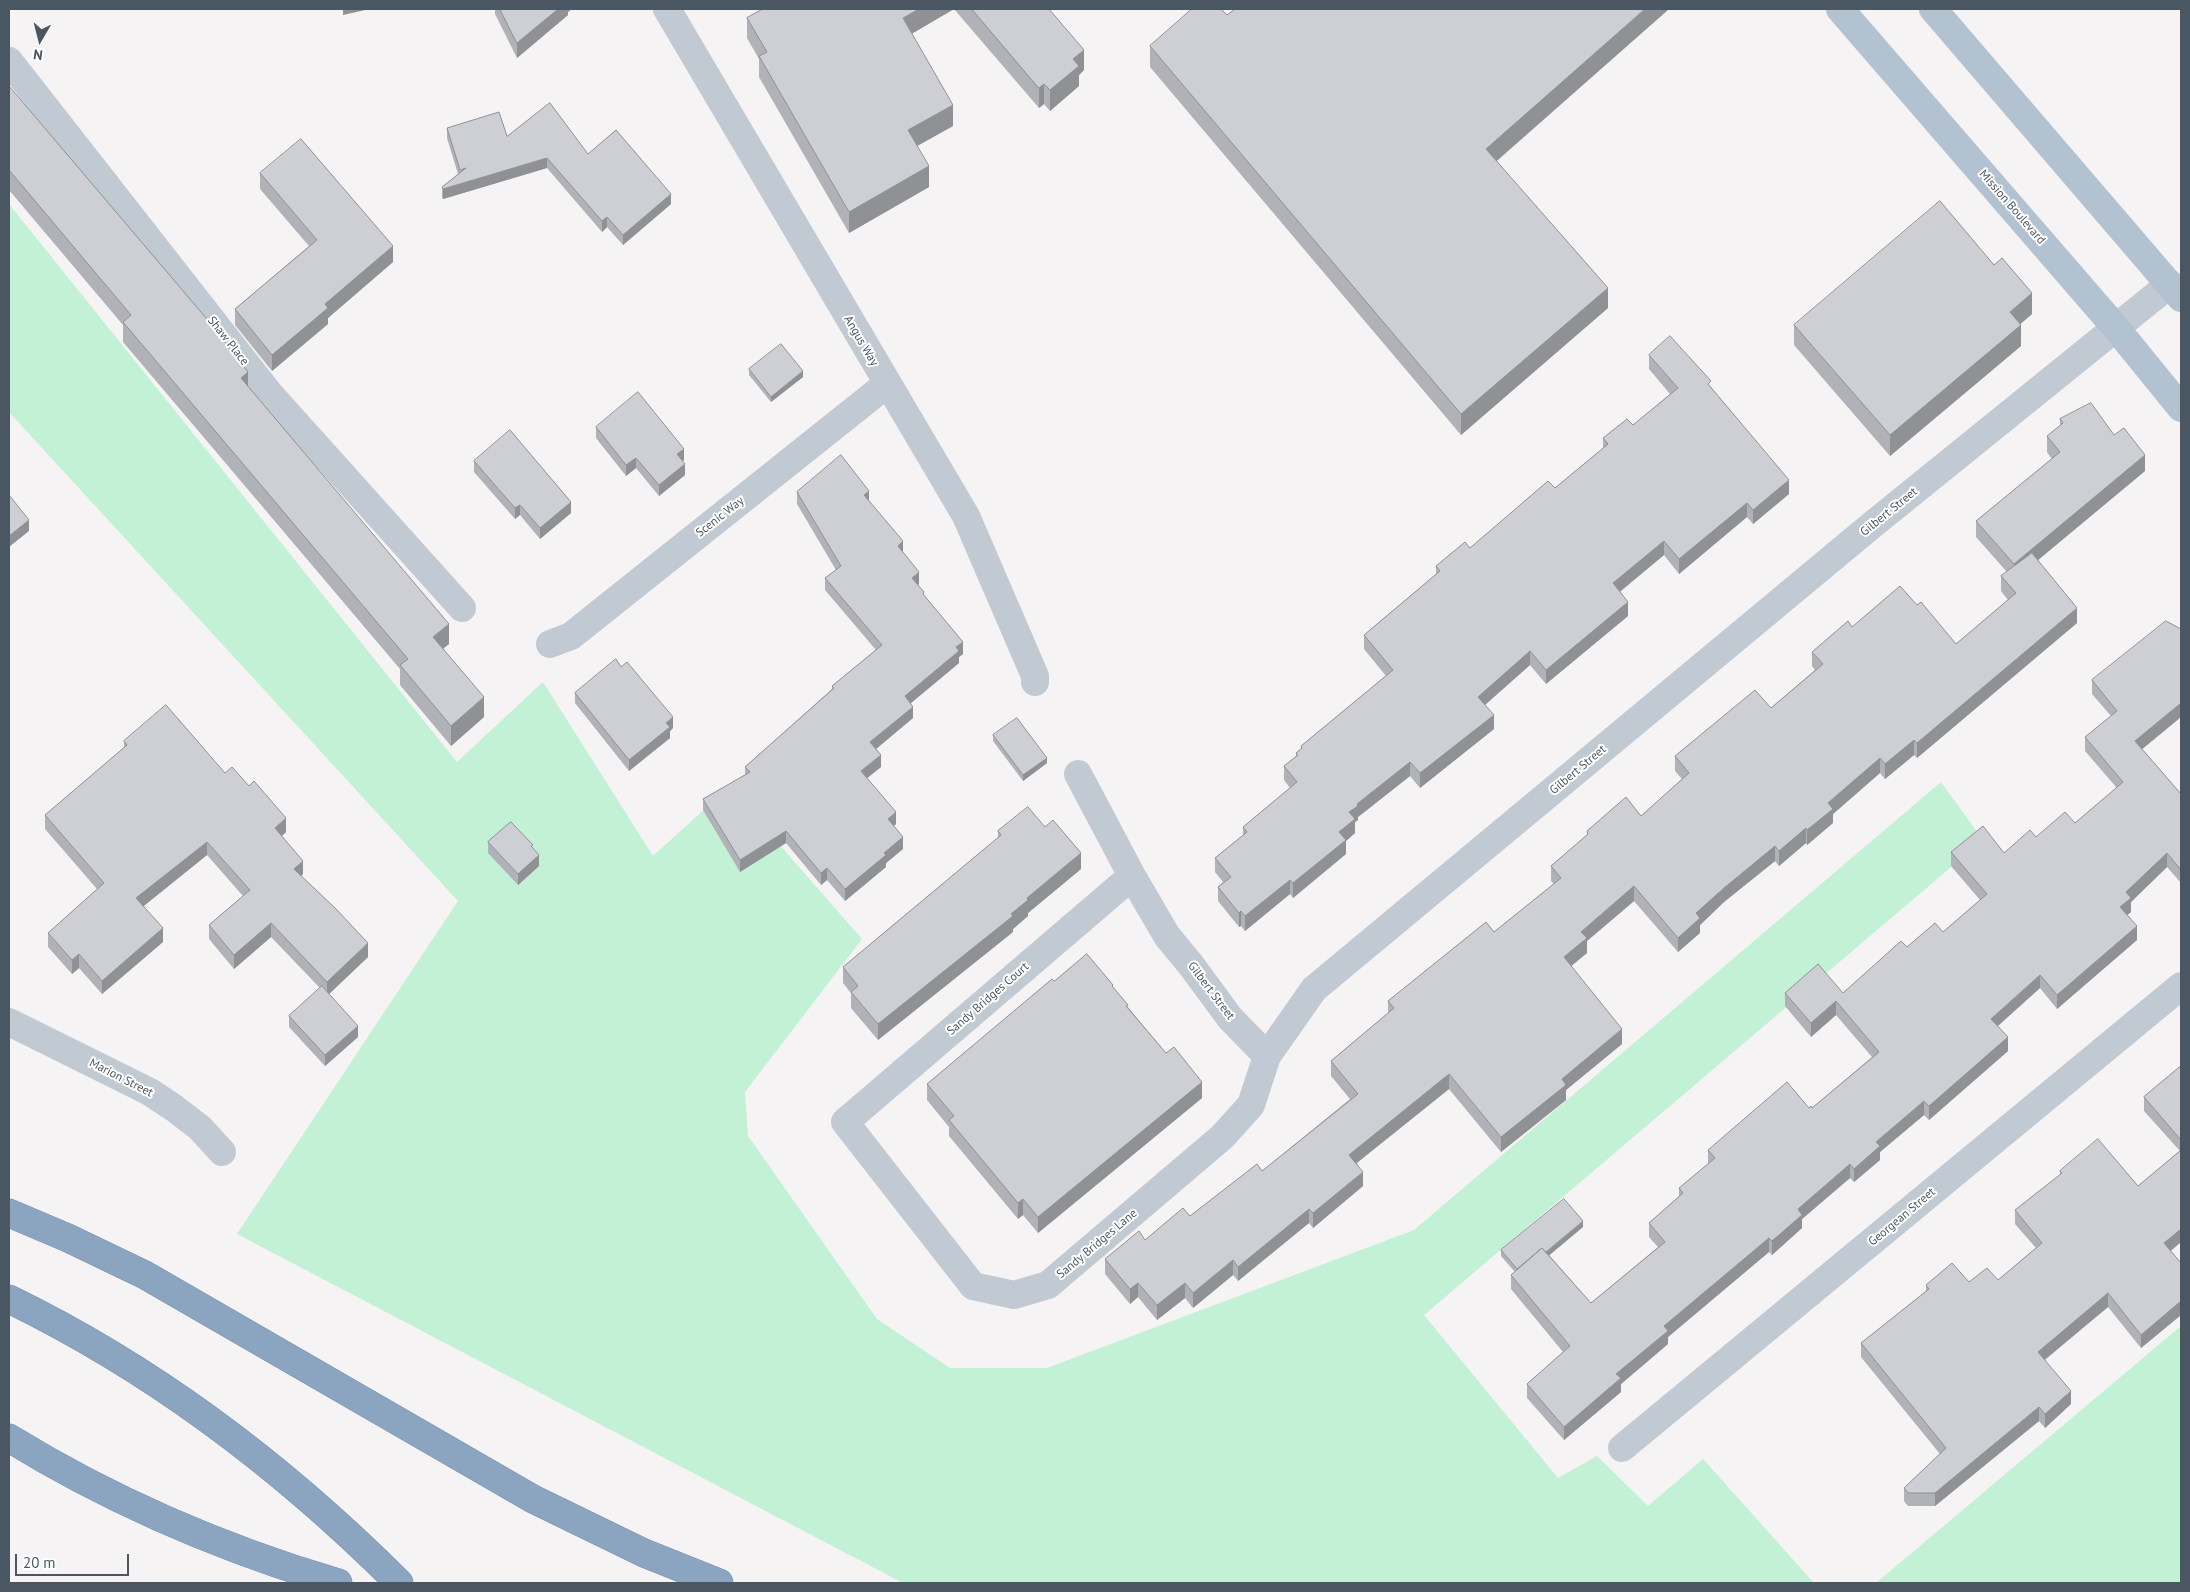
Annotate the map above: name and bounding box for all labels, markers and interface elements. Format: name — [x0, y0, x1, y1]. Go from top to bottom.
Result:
north arrow — [15, 15, 65, 65]
text: N — [32, 45, 44, 64]
street label: Mission Boulevard — [1976, 167, 2048, 247]
street label: Angus Way — [841, 313, 881, 369]
street label: Shaw Place — [204, 314, 252, 368]
street label: Gilbert Street — [1858, 485, 1920, 539]
street label: Scenic Way — [693, 494, 747, 540]
street label: Gilbert Street — [1547, 742, 1609, 798]
street label: Gilbert Street — [1184, 959, 1238, 1023]
street label: Sandy Bridges Court — [944, 960, 1032, 1038]
street label: Marion Street — [87, 1056, 155, 1100]
street label: Georgean Street — [1866, 1185, 1938, 1249]
street label: Sandy Bridges Lane — [1054, 1206, 1140, 1282]
scale bar — [18, 1544, 131, 1576]
text: 20 m — [23, 1553, 56, 1572]

